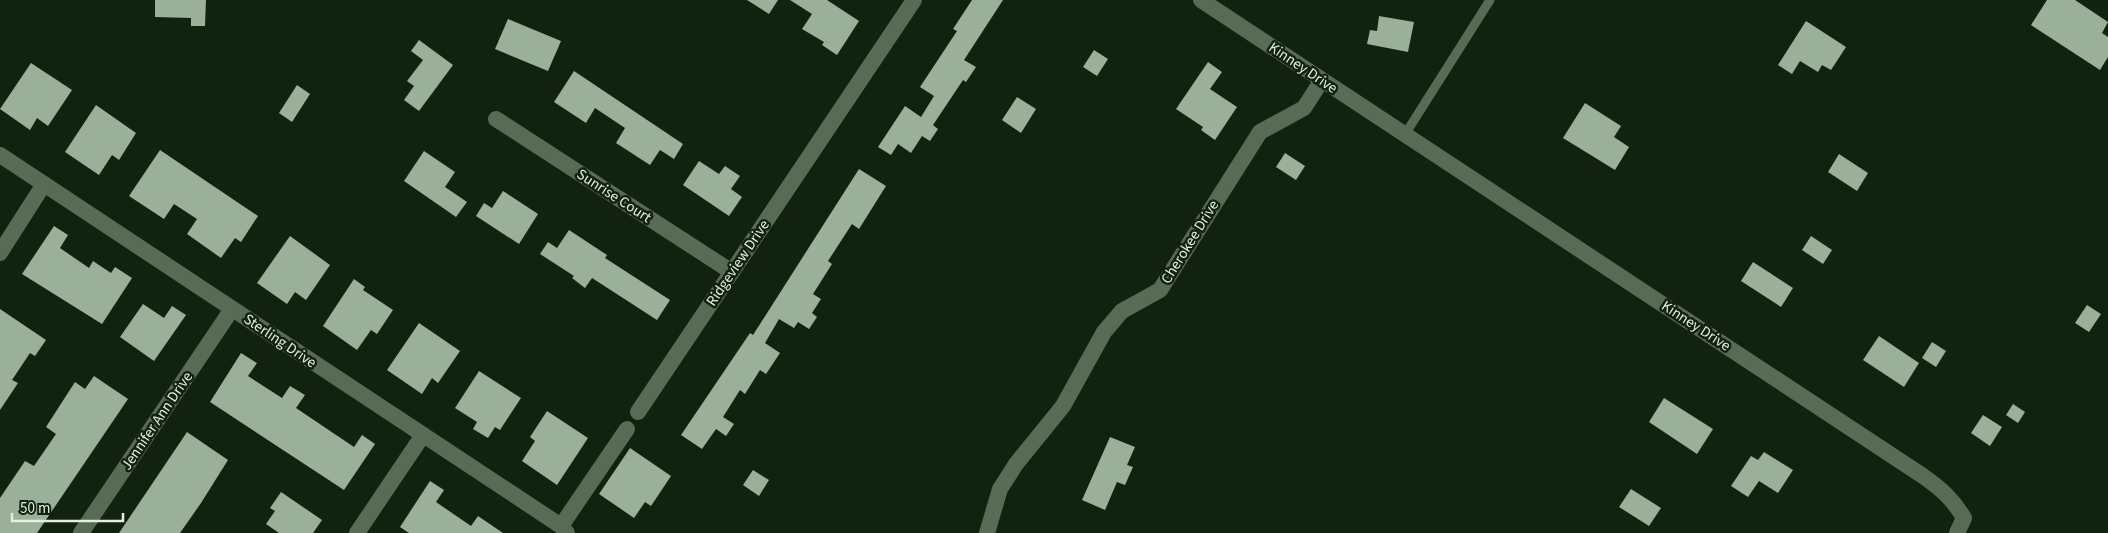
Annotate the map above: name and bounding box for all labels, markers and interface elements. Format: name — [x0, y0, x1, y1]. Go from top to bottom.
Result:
street label: Kinney Drive — [1264, 37, 1342, 99]
street label: Sunrise Court — [573, 164, 655, 228]
street label: Cherokee Drive — [1156, 196, 1224, 288]
street label: Ridgeview Drive — [701, 216, 775, 310]
street label: Kinney Drive — [1657, 296, 1735, 356]
street label: Sterling Drive — [239, 309, 321, 373]
street label: Jennifer Ann Drive — [116, 368, 198, 474]
scale bar — [12, 490, 124, 522]
text: 50 m — [20, 498, 50, 519]

